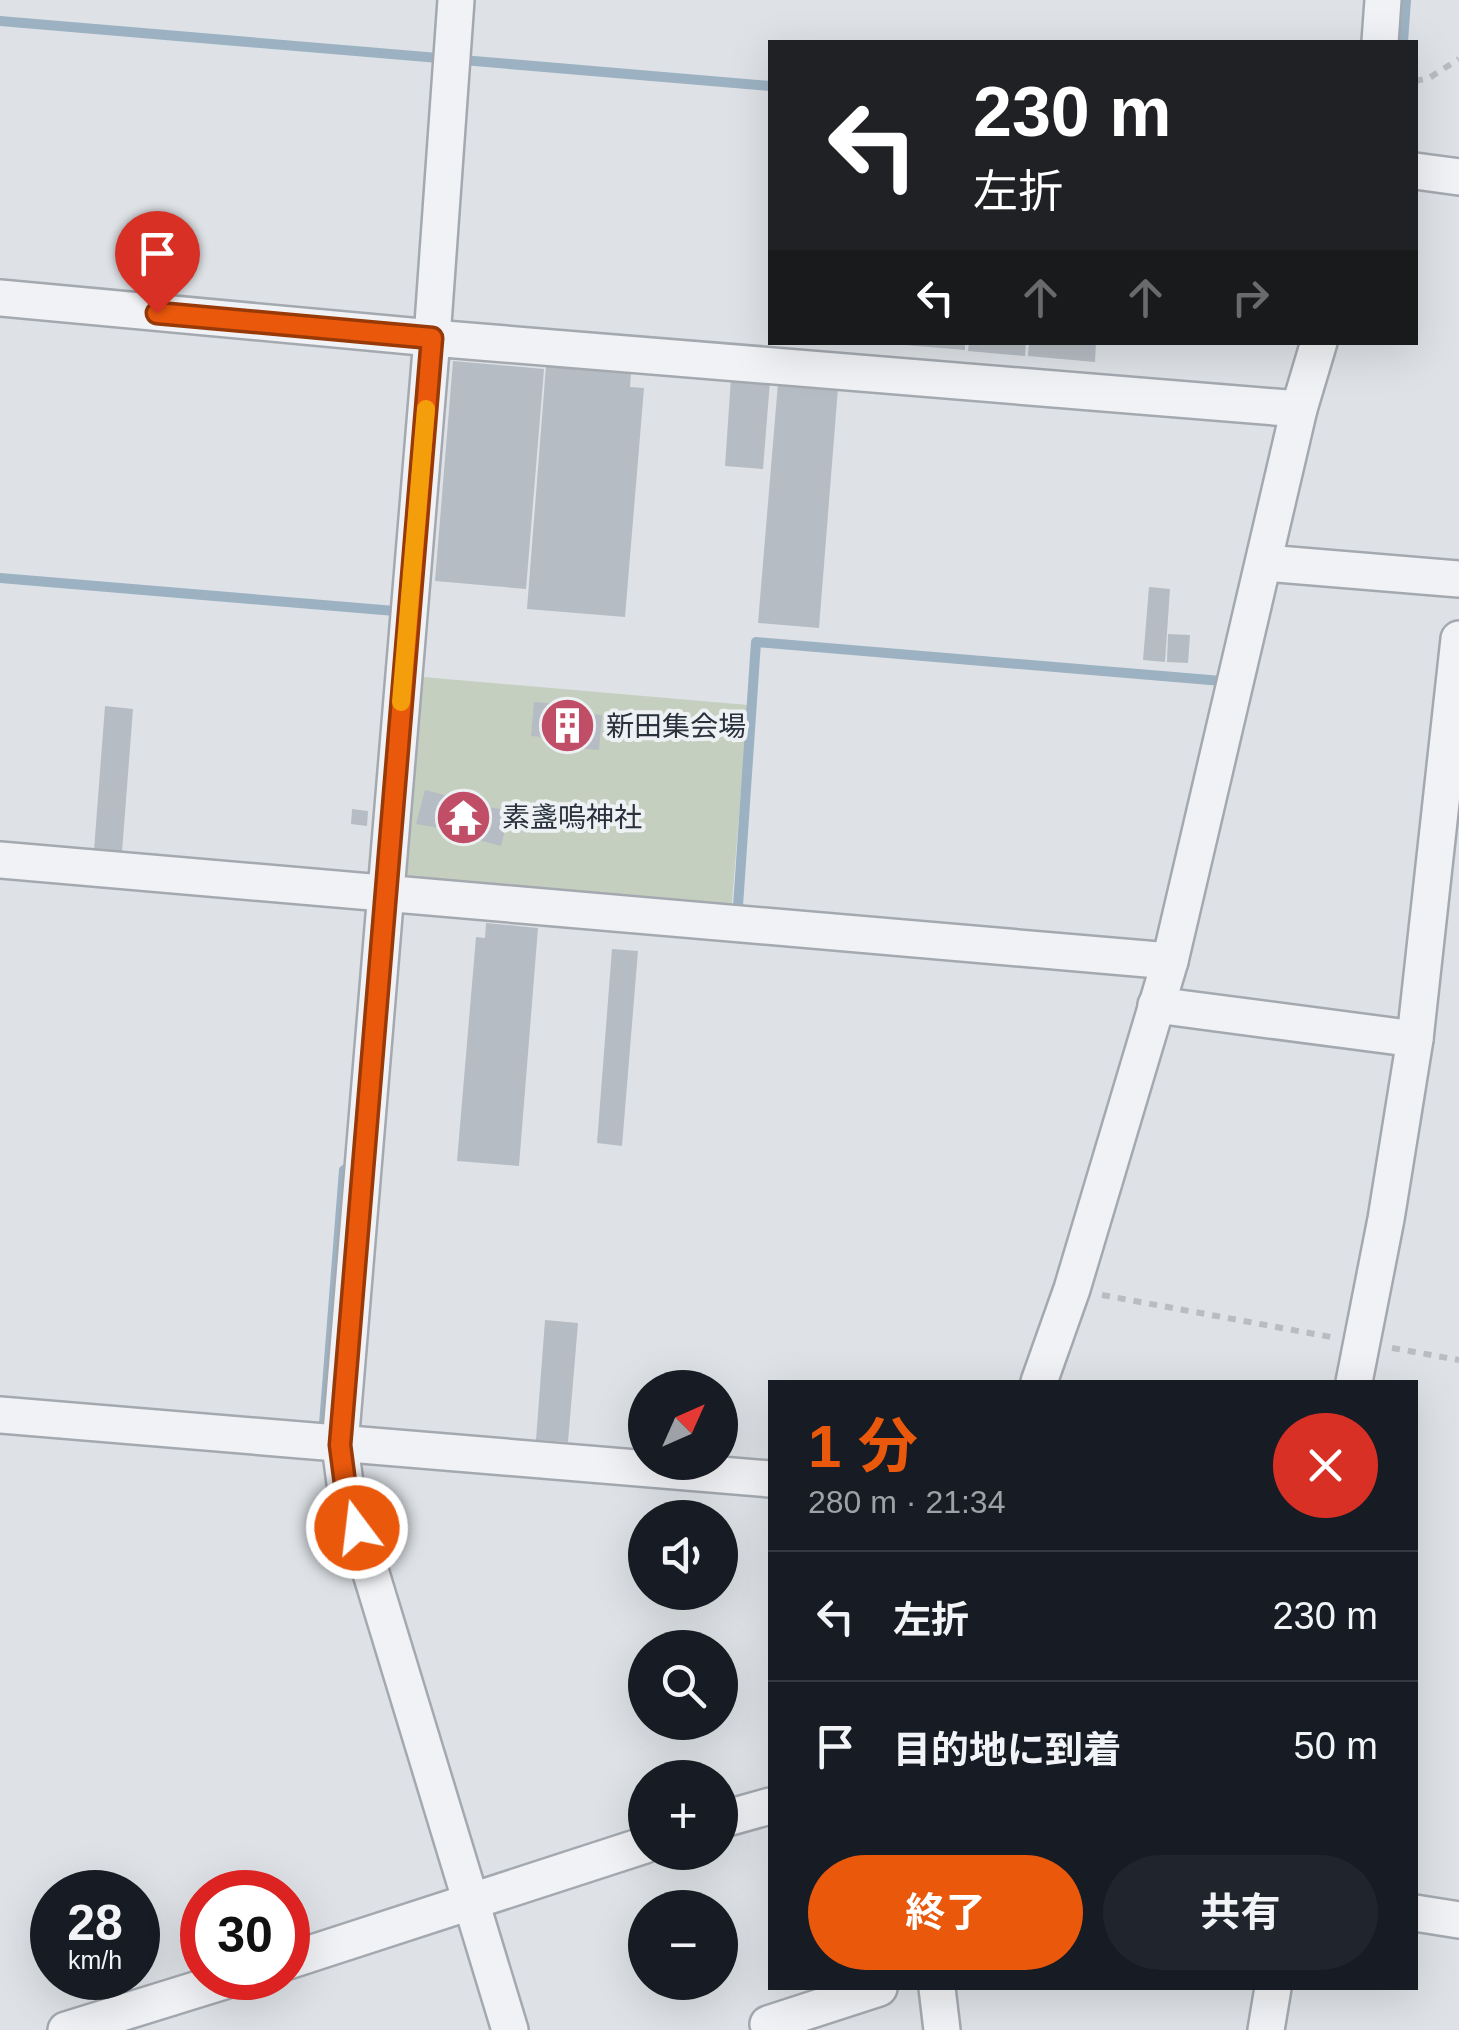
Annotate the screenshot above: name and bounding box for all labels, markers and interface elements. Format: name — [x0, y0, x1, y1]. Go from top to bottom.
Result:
text: 230 m — [973, 73, 1171, 151]
icon: left — [808, 80, 938, 210]
text: 左折 — [973, 166, 1063, 217]
pin — [115, 211, 200, 314]
icon: arrive — [130, 226, 185, 281]
icon: left — [908, 270, 963, 325]
icon: ahead — [1013, 270, 1068, 325]
icon: ahead — [1118, 270, 1173, 325]
icon: right — [1223, 270, 1278, 325]
building icon: 新田集会場 — [537, 696, 597, 756]
place label: 新田集会場 — [606, 711, 746, 742]
temple icon: 素盞嗚神社 — [433, 787, 493, 847]
place label: 素盞嗚神社 — [502, 802, 642, 833]
north arrow — [628, 1370, 738, 1480]
map controls — [628, 1370, 738, 2000]
text: 1 分 — [808, 1413, 918, 1480]
button: close — [1273, 1413, 1378, 1518]
position arrow — [305, 1476, 409, 1580]
text: 280 m · 21:34 — [808, 1484, 1005, 1520]
button: sound — [628, 1500, 738, 1610]
icon: left — [808, 1589, 863, 1644]
text: 230 m — [1272, 1595, 1378, 1637]
text: 左折 — [893, 1599, 969, 1641]
button: search — [628, 1630, 738, 1740]
icon: arrive — [808, 1719, 863, 1774]
text: 50 m — [1294, 1725, 1378, 1767]
text: 目的地に到着 — [893, 1729, 1121, 1771]
button: + — [628, 1760, 738, 1870]
button: 終了 — [808, 1855, 1083, 1970]
button: 共有 — [1103, 1855, 1378, 1970]
speed limit sign: 30 — [180, 1870, 310, 2000]
button: − — [628, 1890, 738, 2000]
text: 28 — [67, 1895, 123, 1951]
text: km/h — [68, 1946, 122, 1974]

